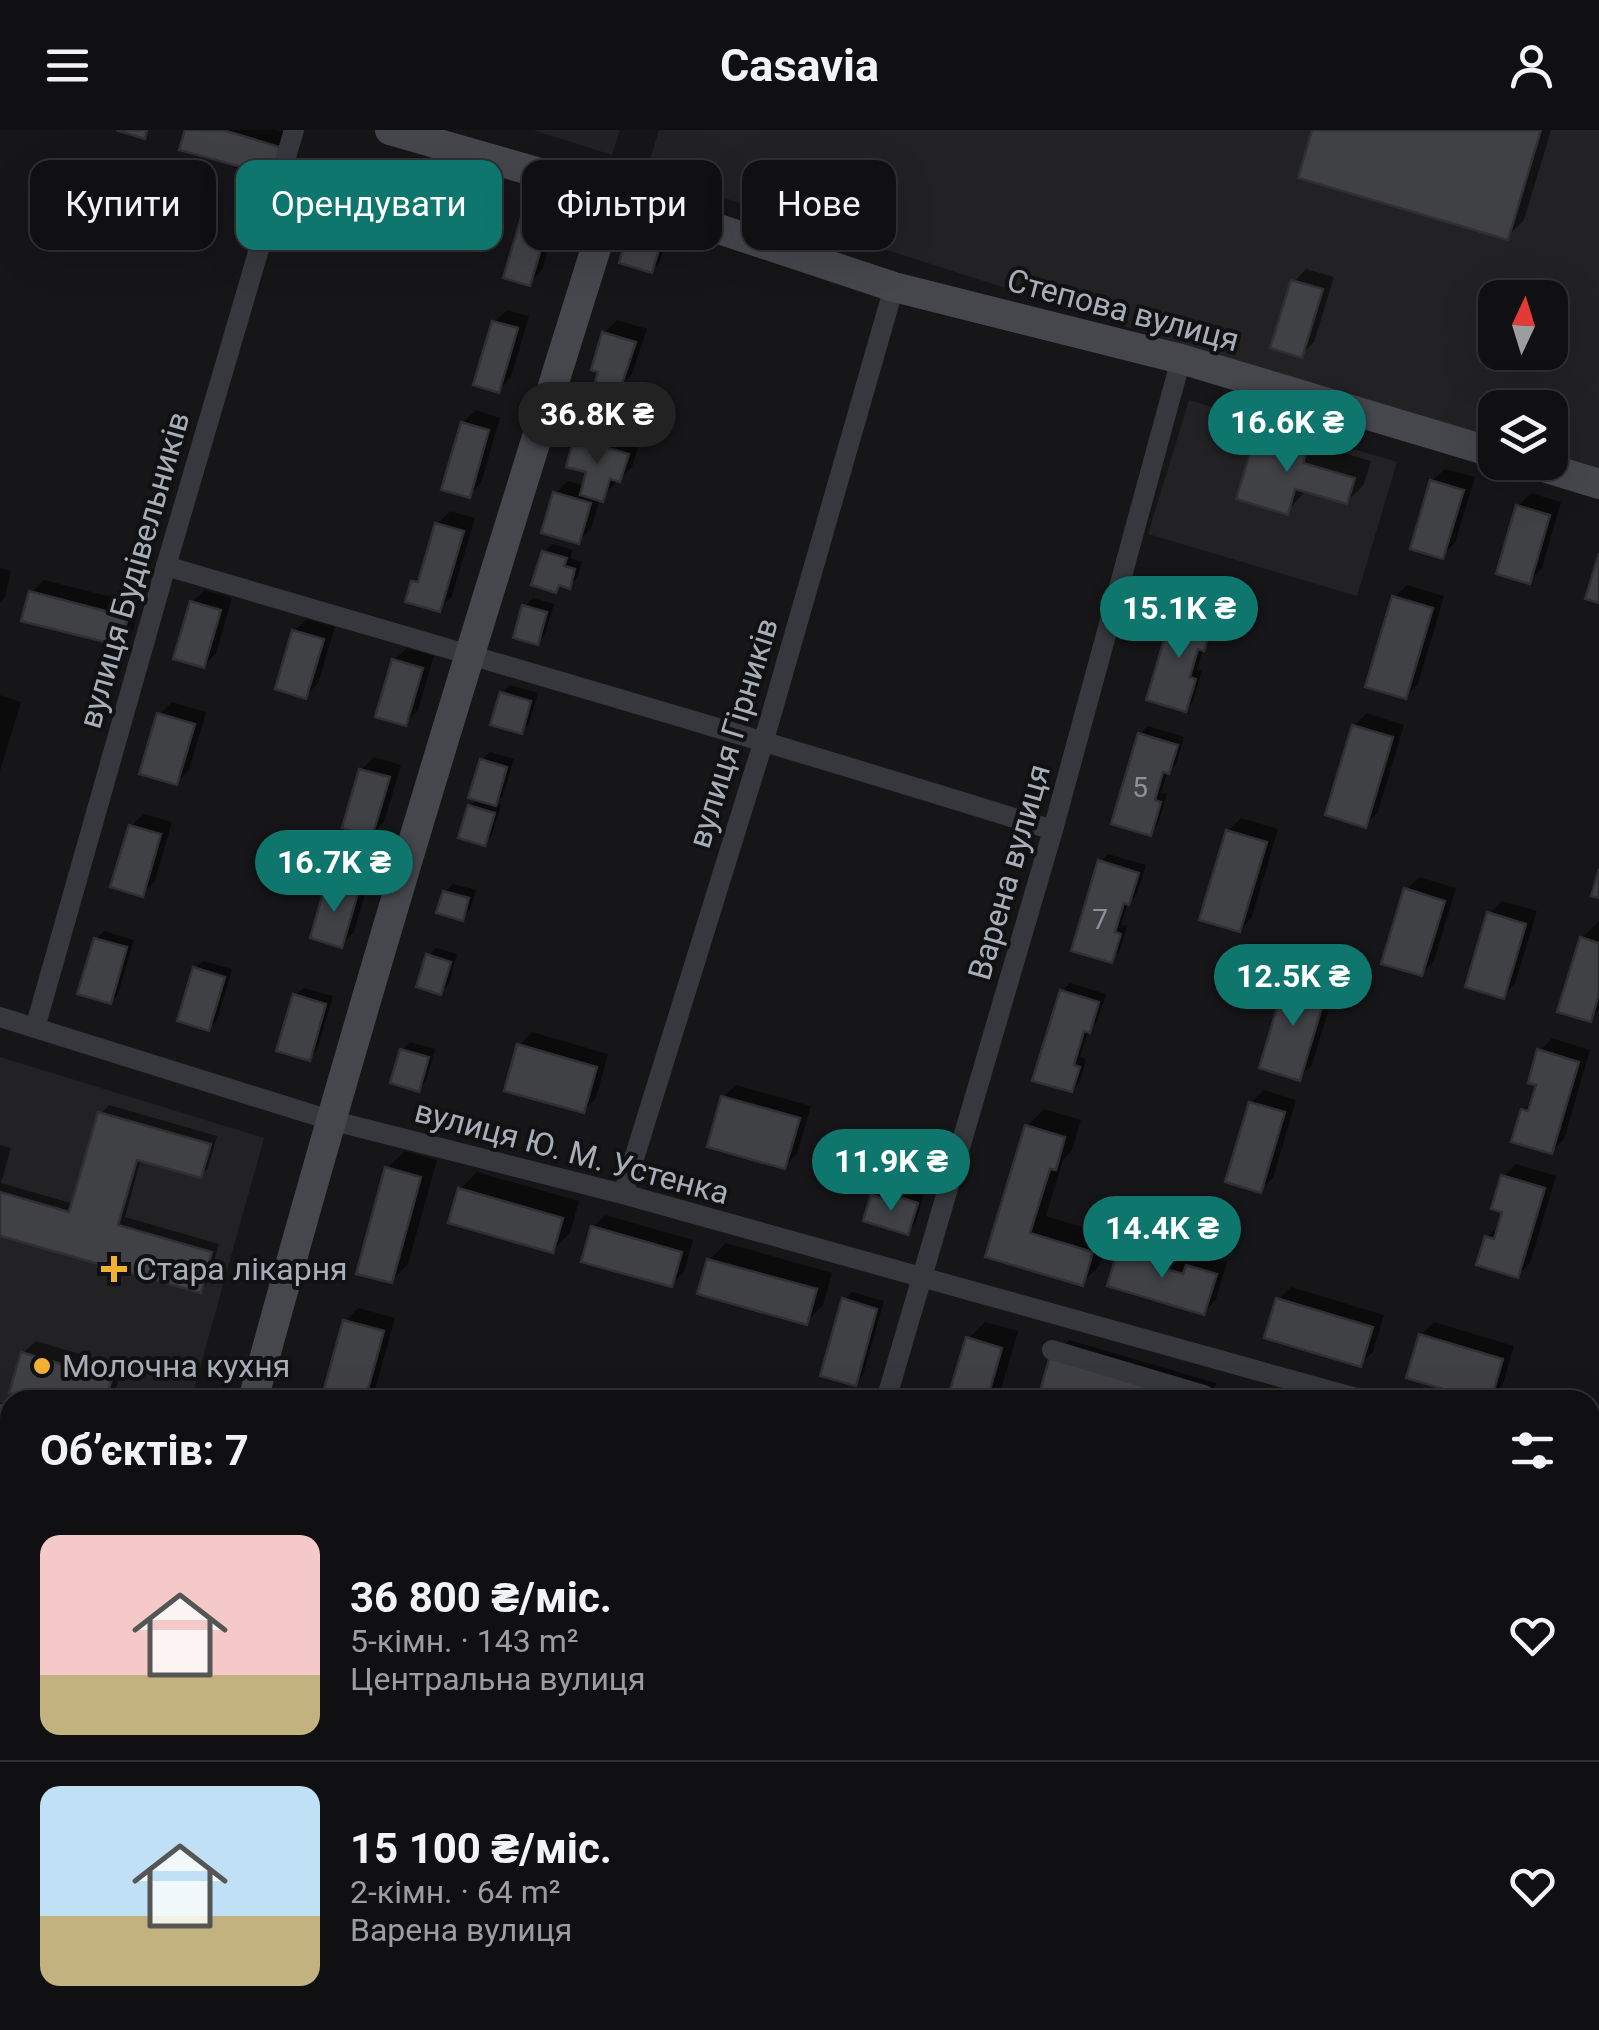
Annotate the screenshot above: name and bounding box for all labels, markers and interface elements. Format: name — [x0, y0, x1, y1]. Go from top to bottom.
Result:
icon: menu — [40, 38, 95, 93]
icon: person — [1504, 38, 1559, 93]
text: Casavia — [720, 39, 879, 92]
chip: Купити — [30, 160, 216, 250]
chip: Орендувати — [236, 160, 502, 250]
chip: Фільтри — [522, 160, 722, 250]
chip: Нове — [742, 160, 896, 250]
street label: Степова вулиця — [1003, 261, 1243, 359]
north arrow — [1478, 280, 1568, 370]
map controls — [1478, 280, 1568, 480]
pin: 36.8K ₴ — [505, 382, 689, 467]
pin: 16.6K ₴ — [1195, 390, 1379, 475]
button: layers — [1478, 390, 1568, 480]
text: 36.8K ₴ — [540, 395, 654, 433]
text: 16.6K ₴ — [1230, 403, 1344, 441]
street label: вулиця Будівельників — [71, 407, 197, 733]
pin: 15.1K ₴ — [1087, 576, 1271, 661]
text: 15.1K ₴ — [1122, 589, 1236, 627]
street label: вулиця Гірників — [680, 614, 786, 852]
street label: Варена вулиця — [960, 760, 1058, 984]
house number: 5 — [1132, 771, 1148, 804]
pin: 16.7K ₴ — [242, 830, 426, 915]
text: 16.7K ₴ — [277, 843, 391, 881]
house number: 7 — [1092, 903, 1108, 936]
pin: 12.5K ₴ — [1201, 944, 1385, 1029]
text: 12.5K ₴ — [1236, 957, 1350, 995]
street label: вулиця Ю. М. Устенка — [411, 1092, 733, 1212]
pin: 11.9K ₴ — [799, 1129, 983, 1214]
text: 11.9K ₴ — [834, 1142, 948, 1180]
pin: 14.4K ₴ — [1070, 1196, 1254, 1281]
text: 14.4K ₴ — [1105, 1209, 1219, 1247]
place label: Стара лікарня — [136, 1250, 348, 1288]
marker: Стара лікарня — [101, 1256, 127, 1282]
place label: Молочна кухня — [62, 1347, 290, 1385]
marker: Молочна кухня — [31, 1355, 53, 1377]
icon: filters — [1505, 1423, 1560, 1478]
text: Об’єктів: 7 — [40, 1426, 249, 1475]
text: 36 800 ₴/міс. — [350, 1573, 612, 1622]
icon: home — [120, 1575, 240, 1695]
icon: heart — [1505, 1608, 1560, 1663]
text: 5-кімн. · 143 m² — [350, 1622, 578, 1660]
text: Центральна вулиця — [350, 1660, 646, 1698]
text: 15 100 ₴/міс. — [350, 1824, 612, 1873]
icon: home — [120, 1826, 240, 1946]
icon: heart — [1505, 1859, 1560, 1914]
text: 2-кімн. · 64 m² — [350, 1873, 560, 1911]
text: Варена вулиця — [350, 1911, 572, 1949]

